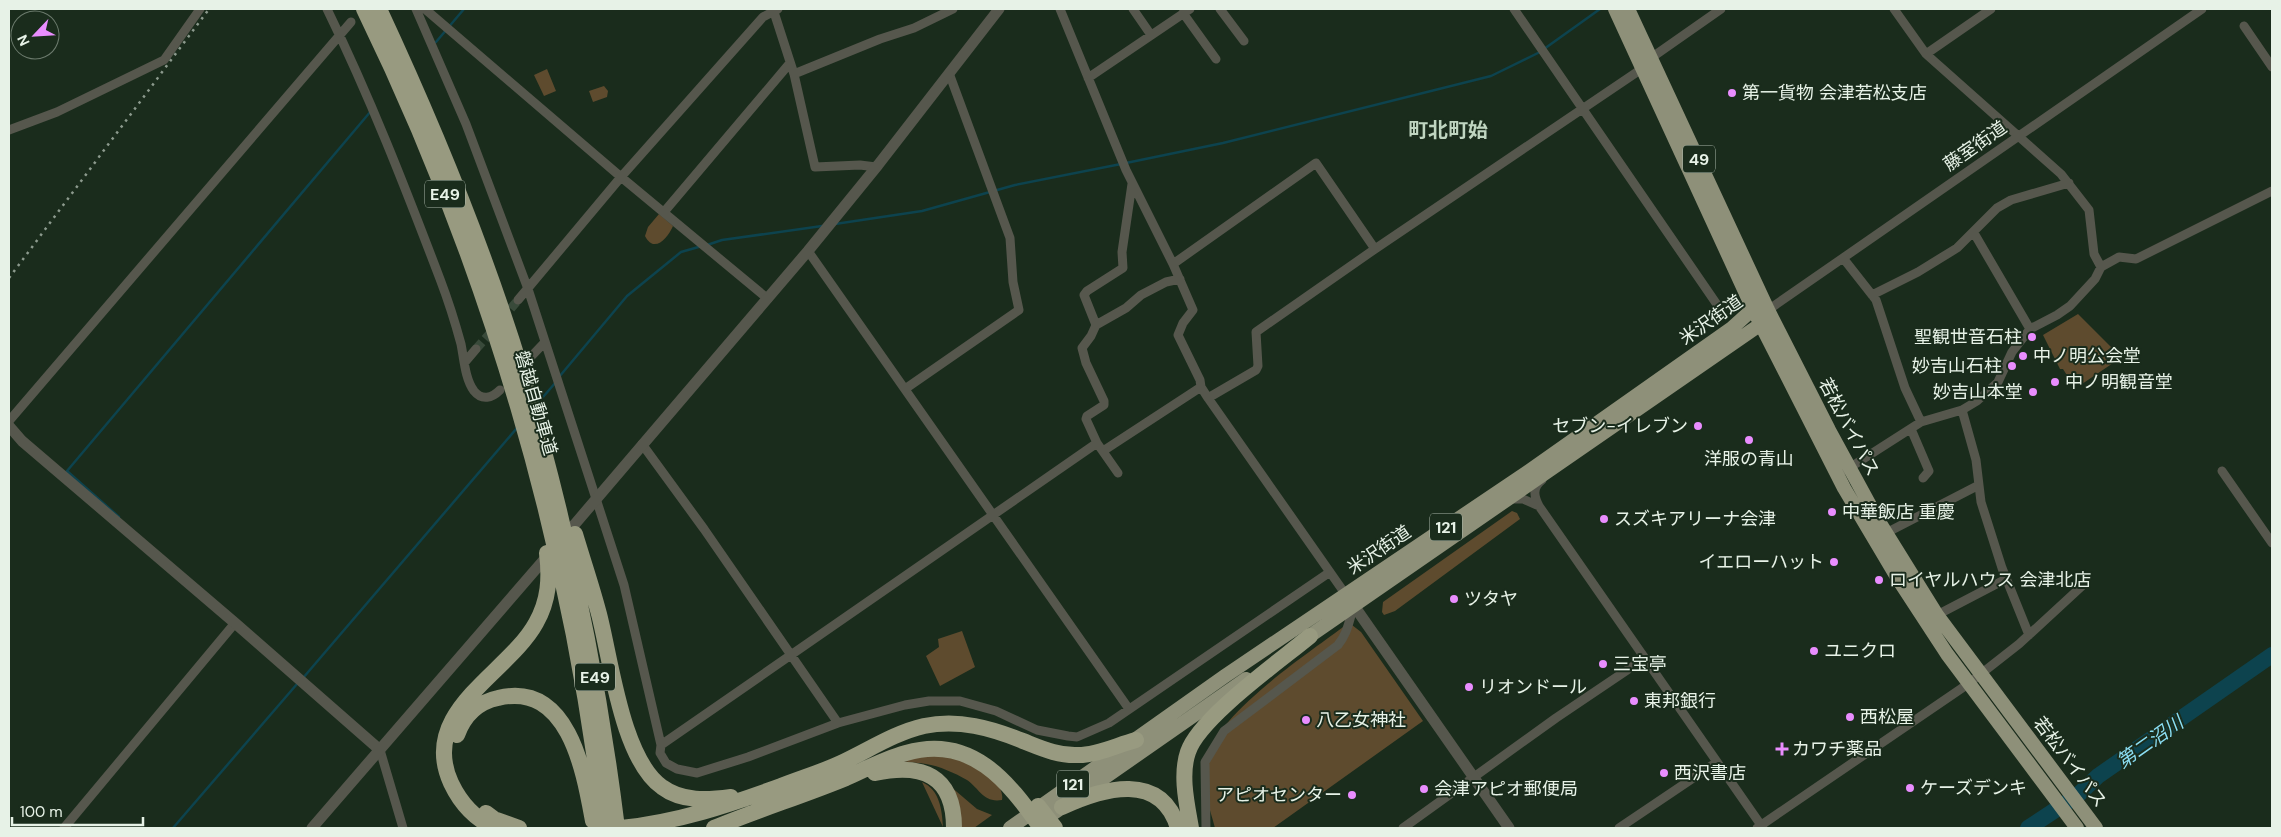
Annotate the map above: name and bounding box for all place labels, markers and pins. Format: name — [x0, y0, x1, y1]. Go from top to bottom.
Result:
place label: 第一貨物 会津若松支店 — [1742, 81, 1927, 105]
marker: 第一貨物 会津若松支店 — [1726, 87, 1738, 99]
place label: 聖観世音石柱 — [1914, 325, 2022, 349]
marker: 聖観世音石柱 — [2026, 331, 2038, 343]
place label: 中ノ明公会堂 — [2033, 344, 2141, 368]
marker: 中ノ明公会堂 — [2017, 350, 2029, 362]
place label: 妙吉山石柱 — [1912, 354, 2002, 378]
marker: 妙吉山石柱 — [2006, 360, 2018, 372]
place label: 中ノ明観音堂 — [2065, 370, 2173, 394]
marker: 中ノ明観音堂 — [2049, 376, 2061, 388]
place label: 妙吉山本堂 — [1933, 380, 2023, 404]
marker: 妙吉山本堂 — [2027, 386, 2039, 398]
place label: セブン-イレブン — [1552, 414, 1688, 438]
marker: セブン-イレブン — [1692, 420, 1704, 432]
marker: 洋服の青山 — [1743, 434, 1755, 446]
place label: 洋服の青山 — [1704, 447, 1794, 471]
place label: 中華飯店 重慶 — [1842, 500, 1955, 524]
marker: 中華飯店 重慶 — [1826, 506, 1838, 518]
place label: スズキアリーナ会津 — [1614, 507, 1776, 531]
marker: スズキアリーナ会津 — [1598, 513, 1610, 525]
place label: イエローハット — [1699, 550, 1824, 574]
marker: イエローハット — [1828, 556, 1840, 568]
place label: ロイヤルハウス 会津北店 — [1889, 568, 2091, 592]
marker: ロイヤルハウス 会津北店 — [1873, 574, 1885, 586]
place label: ツタヤ — [1464, 587, 1518, 611]
marker: ツタヤ — [1448, 593, 1460, 605]
place label: ユニクロ — [1824, 639, 1896, 663]
marker: ユニクロ — [1808, 645, 1820, 657]
place label: 三宝亭 — [1613, 652, 1667, 676]
marker: 三宝亭 — [1597, 658, 1609, 670]
place label: リオンドール — [1479, 675, 1587, 699]
marker: リオンドール — [1463, 681, 1475, 693]
place label: 東邦銀行 — [1644, 689, 1716, 713]
marker: 東邦銀行 — [1628, 695, 1640, 707]
place label: 西松屋 — [1860, 705, 1914, 729]
place label: 八乙女神社 — [1316, 708, 1406, 732]
marker: 西松屋 — [1844, 711, 1856, 723]
marker: 八乙女神社 — [1300, 714, 1312, 726]
place label: カワチ薬品 — [1792, 737, 1882, 761]
marker: カワチ薬品 — [1776, 743, 1788, 755]
place label: 西沢書店 — [1674, 761, 1746, 785]
marker: 西沢書店 — [1658, 767, 1670, 779]
place label: ケーズデンキ — [1920, 776, 2027, 800]
place label: 会津アピオ郵便局 — [1434, 777, 1578, 801]
marker: ケーズデンキ — [1904, 782, 1916, 794]
place label: アピオセンター — [1216, 783, 1342, 807]
marker: 会津アピオ郵便局 — [1418, 783, 1430, 795]
marker: アピオセンター — [1346, 789, 1358, 801]

